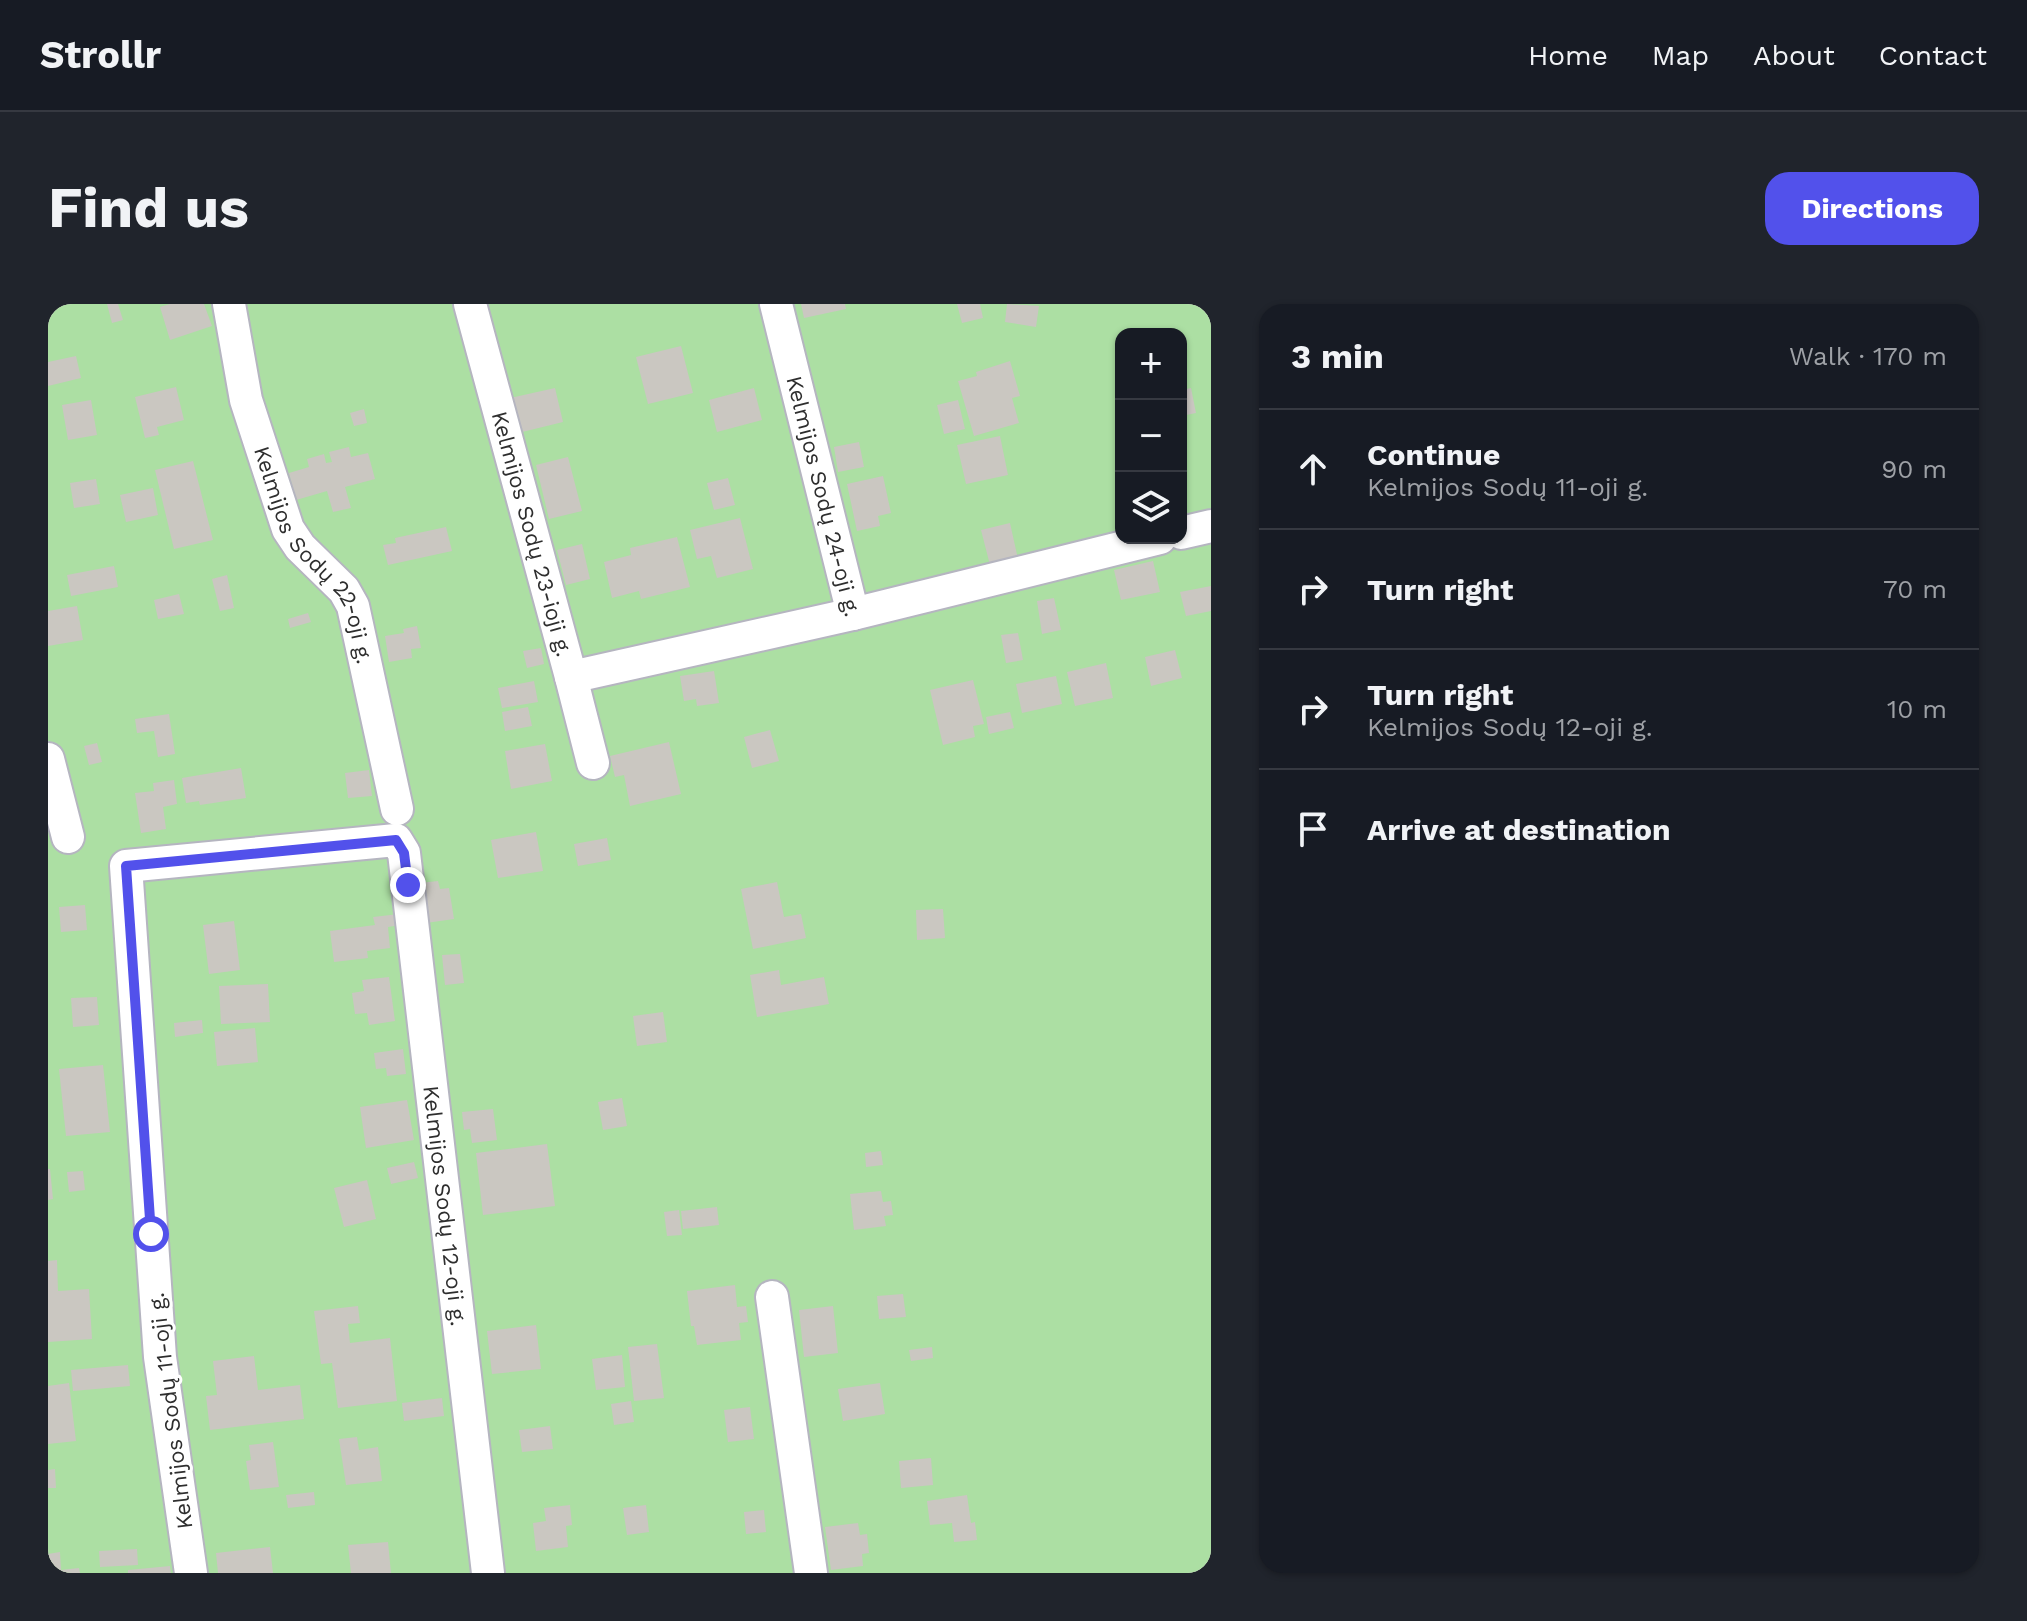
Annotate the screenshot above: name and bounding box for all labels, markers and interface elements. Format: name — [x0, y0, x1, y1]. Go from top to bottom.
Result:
text: Strollr — [40, 33, 161, 77]
text: Home — [1528, 39, 1608, 72]
text: Map — [1652, 39, 1709, 72]
text: About — [1753, 39, 1835, 72]
text: Contact — [1879, 39, 1987, 72]
button: Directions — [1765, 172, 1979, 245]
text: Find us — [48, 175, 249, 241]
map controls — [1115, 328, 1187, 544]
button: + — [1115, 328, 1187, 400]
text: 3 min — [1291, 336, 1384, 376]
text: Walk · 170 m — [1789, 341, 1947, 371]
street label: Kelmijos Sodų 24-oji g. — [781, 373, 865, 619]
button: − — [1115, 400, 1187, 472]
street label: Kelmijos Sodų 23-ioji g. — [487, 409, 577, 659]
text: Continue — [1367, 437, 1500, 472]
street label: Kelmijos Sodų 22-oji g. — [249, 443, 377, 666]
icon: ahead — [1291, 447, 1335, 491]
text: 90 m — [1881, 454, 1947, 484]
button: layers — [1115, 472, 1187, 544]
text: Kelmijos Sodų 11-oji g. — [1367, 472, 1648, 502]
icon: right — [1291, 567, 1335, 611]
text: Turn right — [1367, 572, 1513, 607]
text: 70 m — [1883, 574, 1947, 604]
text: Turn right — [1367, 677, 1513, 712]
icon: right — [1291, 687, 1335, 731]
text: 10 m — [1887, 694, 1947, 724]
text: Kelmijos Sodų 12-oji g. — [1367, 712, 1653, 742]
icon: arrive — [1291, 807, 1335, 851]
text: Arrive at destination — [1367, 812, 1671, 847]
route end — [390, 867, 426, 903]
street label: Kelmijos Sodų 12-oji g. — [418, 1084, 471, 1327]
route start — [133, 1216, 169, 1252]
street label: Kelmijos Sodų 11-oji g. — [144, 1291, 197, 1531]

